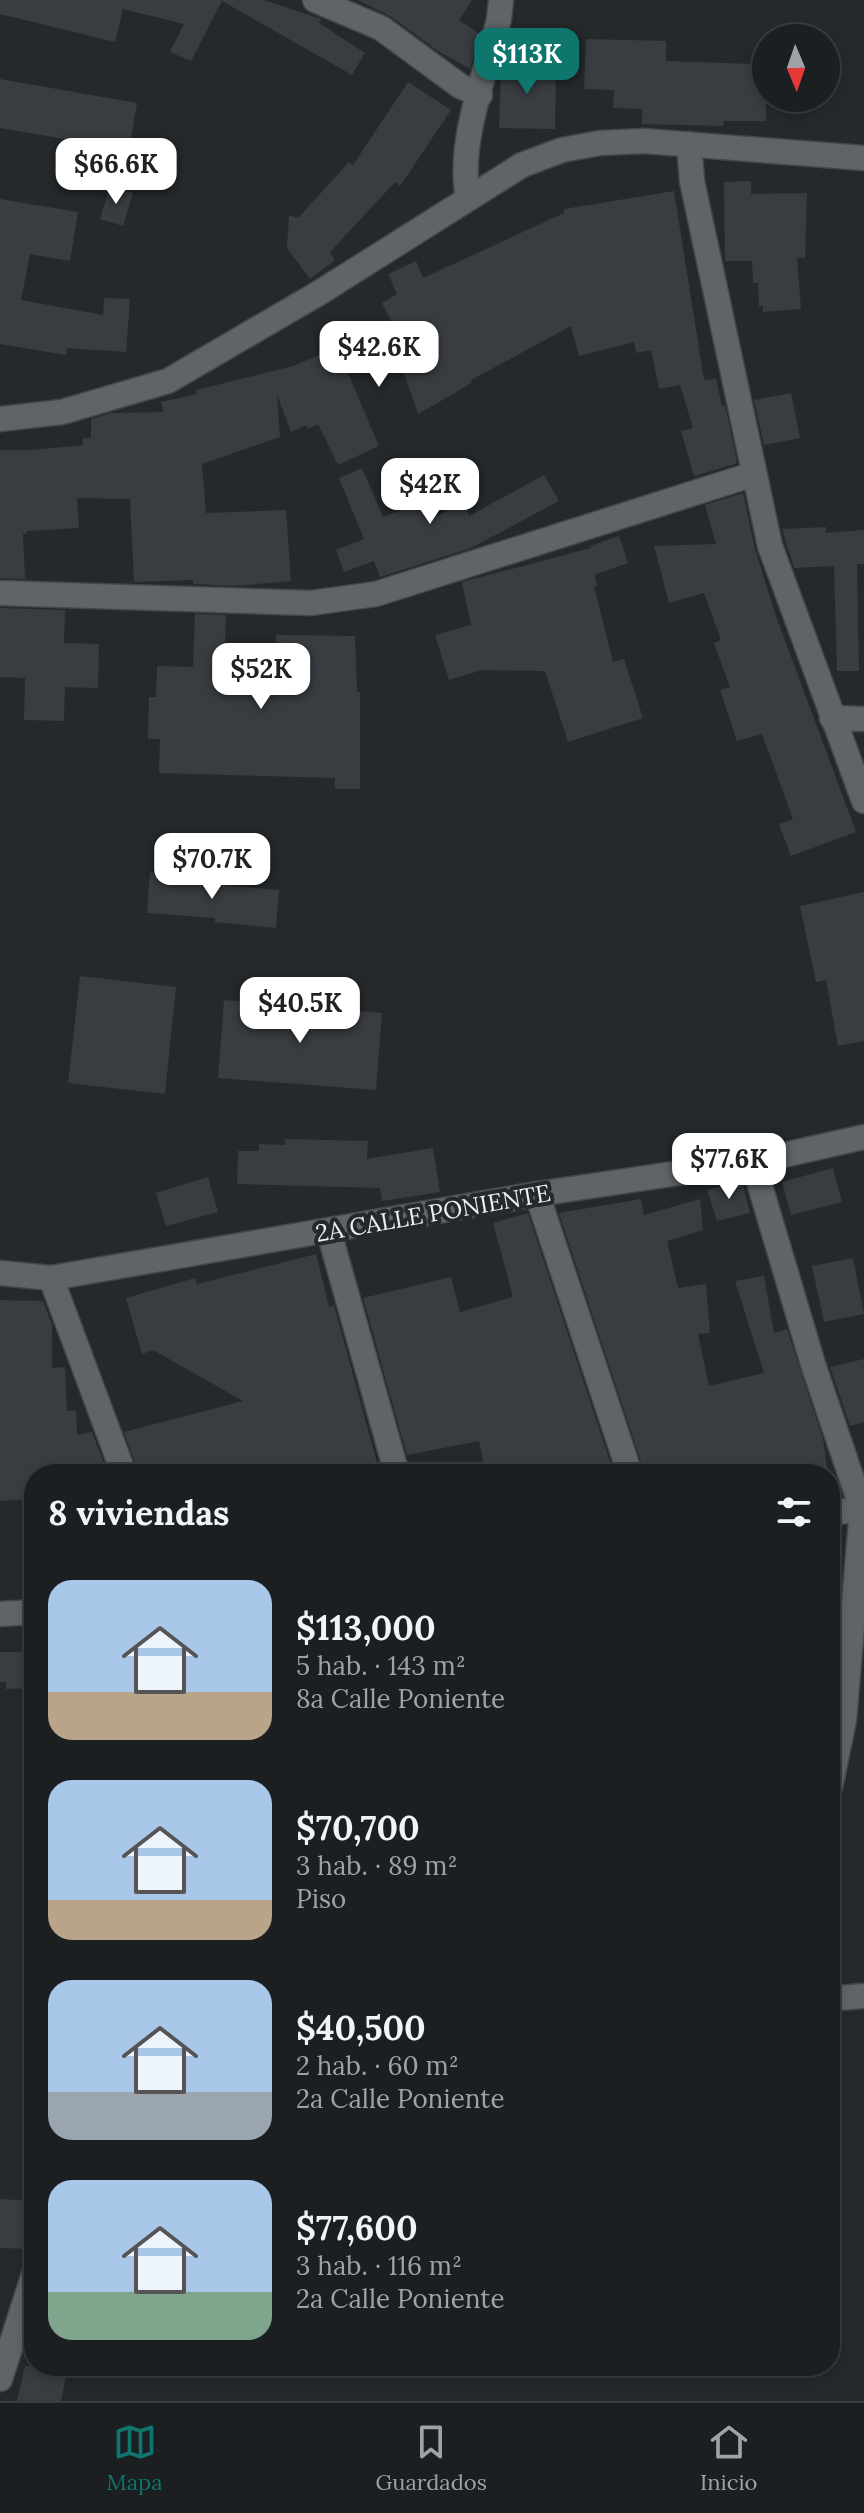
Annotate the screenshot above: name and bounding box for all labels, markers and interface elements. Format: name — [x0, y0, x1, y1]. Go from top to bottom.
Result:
north arrow — [752, 24, 840, 112]
map controls — [752, 24, 840, 112]
pin: $113K — [471, 28, 583, 96]
text: $113K — [492, 37, 562, 70]
pin: $66.6K — [51, 138, 181, 206]
text: $66.6K — [74, 147, 158, 180]
pin: $42.6K — [314, 321, 444, 389]
text: $42.6K — [338, 330, 420, 363]
pin: $42K — [383, 458, 477, 526]
text: $42K — [399, 467, 461, 500]
pin: $52K — [214, 643, 308, 711]
text: $52K — [230, 652, 292, 685]
pin: $70.7K — [147, 833, 277, 901]
text: $70.7K — [172, 842, 252, 875]
pin: $40.5K — [235, 977, 365, 1045]
text: $40.5K — [258, 986, 342, 1019]
pin: $77.6K — [664, 1133, 794, 1201]
text: $77.6K — [690, 1142, 768, 1175]
street label: 2A CALLE PONIENTE — [313, 1177, 553, 1249]
icon: filters — [772, 1490, 816, 1534]
text: 8 viviendas — [48, 1491, 230, 1534]
text: $113,000 — [296, 1606, 436, 1649]
icon: home — [112, 1612, 208, 1708]
text: 5 hab. · 143 m² — [296, 1649, 466, 1682]
text: 8a Calle Poniente — [296, 1682, 505, 1715]
text: $70,700 — [296, 1806, 420, 1849]
icon: home — [112, 1812, 208, 1908]
text: 3 hab. · 89 m² — [296, 1849, 458, 1882]
text: Piso — [296, 1882, 346, 1915]
text: $40,500 — [296, 2006, 426, 2049]
icon: home — [112, 2012, 208, 2108]
text: 2 hab. · 60 m² — [296, 2049, 459, 2082]
text: 2a Calle Poniente — [296, 2082, 504, 2115]
text: $77,600 — [296, 2206, 418, 2249]
icon: home — [112, 2212, 208, 2308]
text: 3 hab. · 116 m² — [296, 2249, 462, 2282]
text: 2a Calle Poniente — [296, 2282, 504, 2315]
tab: Mapa — [107, 2420, 163, 2496]
tab: Guardados — [376, 2420, 487, 2496]
tab: Inicio — [700, 2420, 757, 2496]

